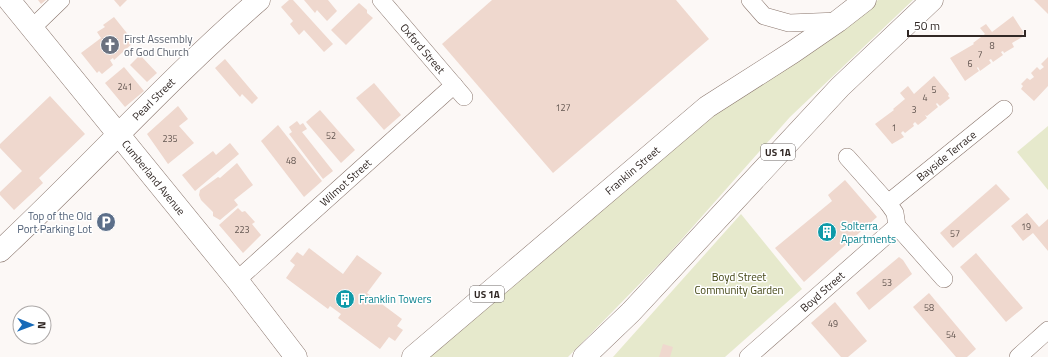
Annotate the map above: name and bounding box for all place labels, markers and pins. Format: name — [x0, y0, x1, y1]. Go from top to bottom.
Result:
place label: First Assembly of God Church — [124, 31, 193, 60]
church icon: First Assembly of God Church — [99, 34, 121, 56]
place label: Top of the Old Port Parking Lot — [17, 208, 92, 237]
parking icon: Top of the Old Port Parking Lot — [95, 211, 117, 233]
place label: Solterra Apartments — [841, 218, 896, 247]
building icon: Solterra Apartments — [816, 221, 838, 243]
building icon: Franklin Towers — [334, 288, 356, 310]
place label: Franklin Towers — [359, 291, 432, 307]

